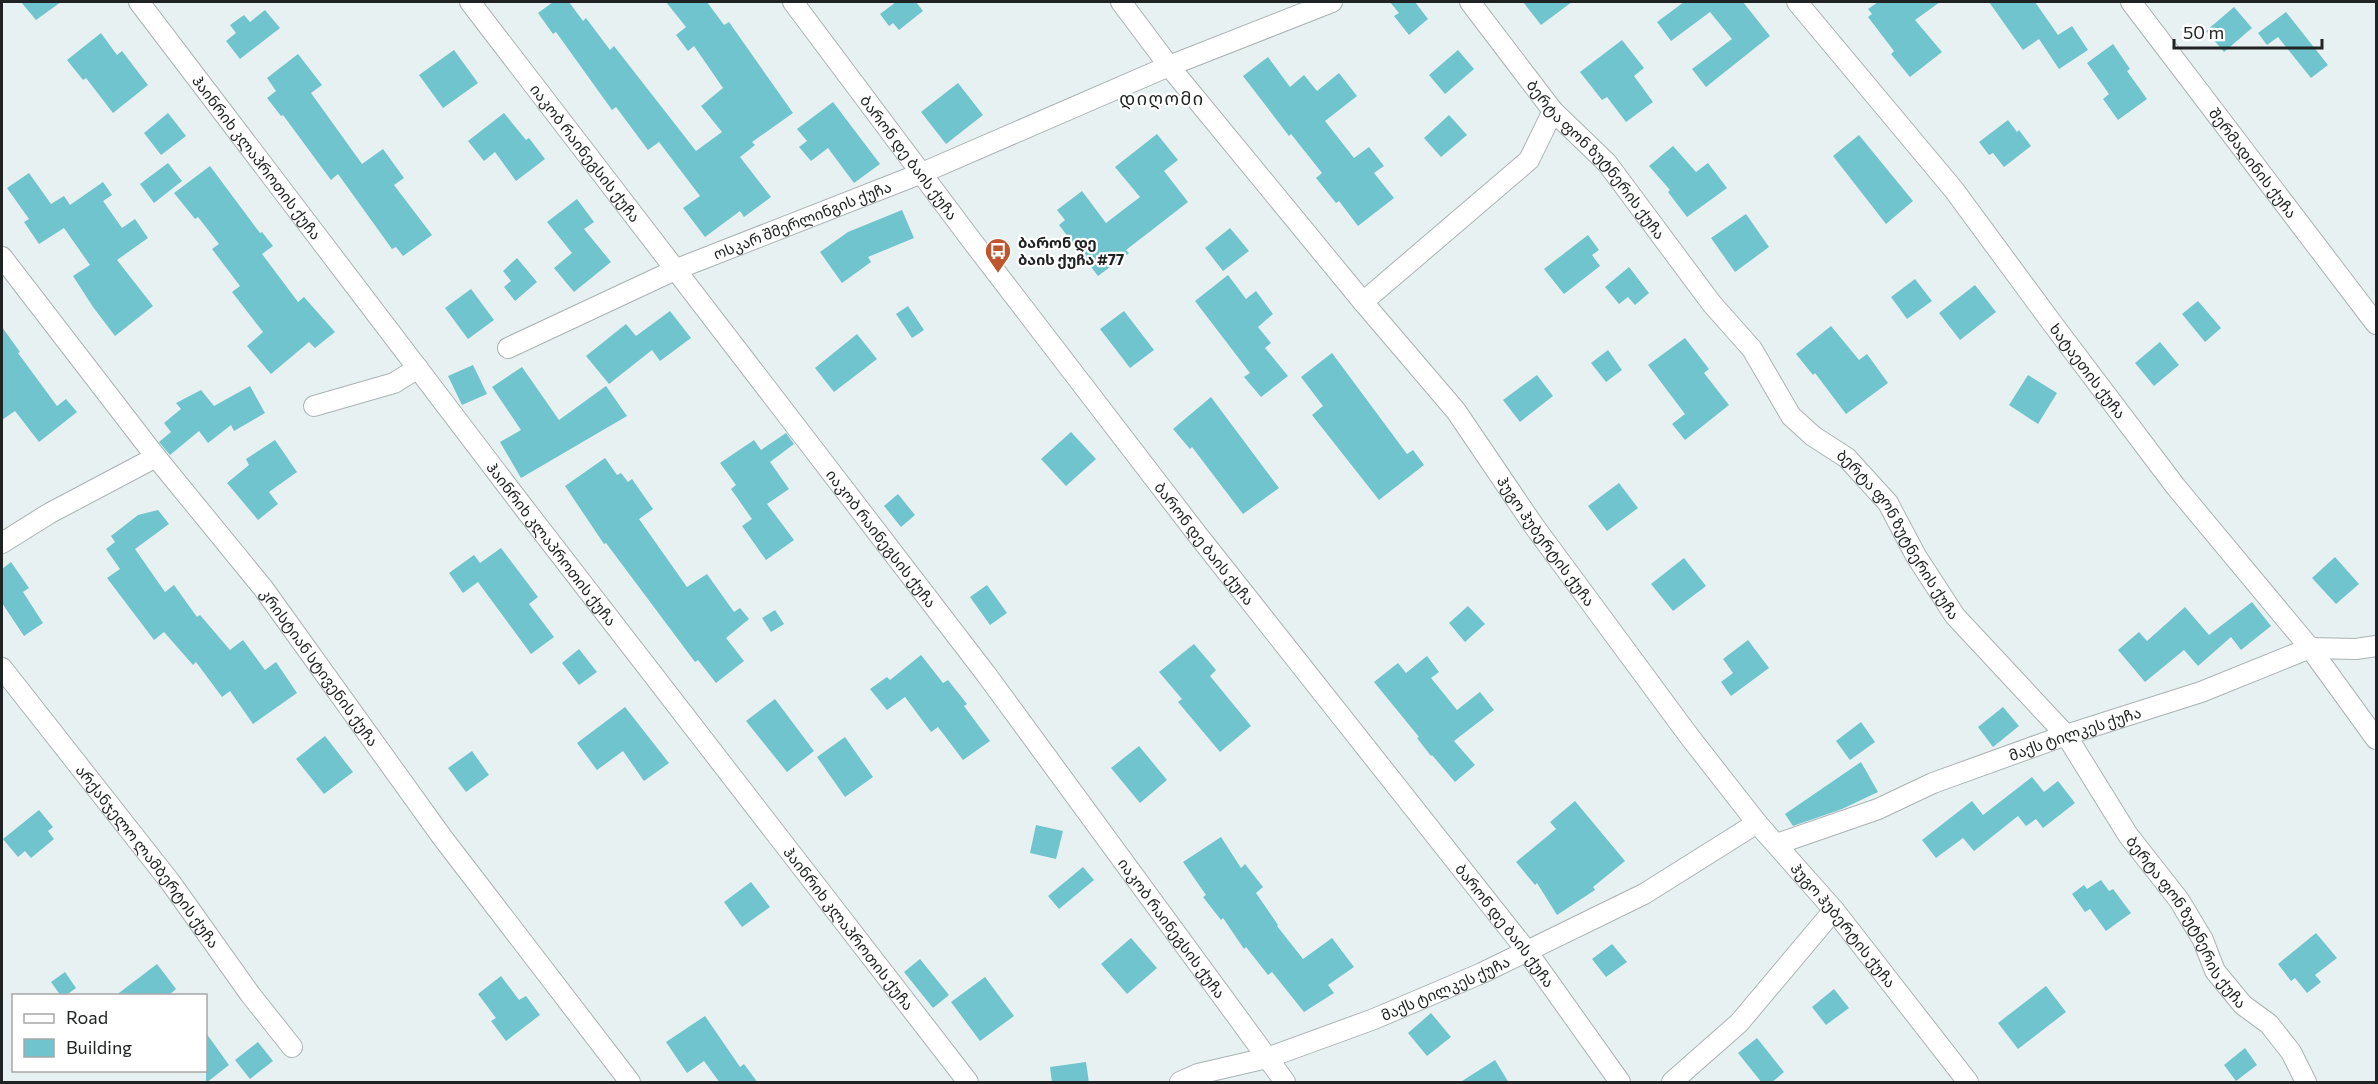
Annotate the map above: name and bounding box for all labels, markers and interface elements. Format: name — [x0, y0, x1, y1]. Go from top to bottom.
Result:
scale bar — [2174, 12, 2322, 50]
text: 50 m — [2183, 21, 2224, 43]
street label: ჰაინრიხ კლაპროთის ქუჩა — [189, 71, 325, 243]
street label: ბერტა ფონ ზუტნერის ქუჩა — [1523, 76, 1669, 242]
street label: იაკობ რაინეგსის ქუჩა — [527, 80, 644, 225]
district label: დიღომი — [1119, 87, 1205, 110]
street label: ბარონ დე ბაის ქუჩა — [857, 91, 962, 223]
street label: შერმადინის ქუჩა — [2206, 104, 2301, 221]
street label: ოსკარ შმერლინგის ქუჩა — [711, 177, 894, 263]
place label: ბარონ დე ბაის ქუჩა #77 — [1018, 233, 1124, 269]
bus stop icon: ბარონ დე ბაის ქუჩა #77 — [983, 236, 1013, 274]
street label: ხატაეთის ქუჩა — [2046, 320, 2130, 422]
street label: ბერტა ფონ ზუტნერის ქუჩა — [1834, 445, 1964, 623]
street label: ჰაინრიხ კლაპროთის ქუჩა — [483, 458, 621, 629]
street label: იაკობ რაინეგსის ქუჩა — [823, 465, 940, 611]
street label: ჰუგო ჰუბერტის ქუჩა — [1494, 472, 1599, 609]
street label: ბარონ დე ბაის ქუჩა — [1151, 478, 1258, 608]
street label: კრისტიან სტივენის ქუჩა — [256, 585, 383, 749]
street label: მაქს ტილკეს ქუჩა — [2006, 703, 2143, 764]
street label: არქანჯელო ლამბერტის ქუჩა — [72, 761, 223, 951]
street label: ბერტა ფონ ზუტნერის ქუჩა — [2123, 832, 2251, 1012]
street label: ჰაინრიხ კლაპროთის ქუჩა — [780, 843, 918, 1013]
street label: იაკობ რაინეგსის ქუჩა — [1115, 854, 1229, 1002]
street label: ჰუგო ჰუბერტის ქუჩა — [1787, 859, 1900, 991]
street label: ბარონ დე ბაის ქუჩა — [1452, 860, 1558, 990]
street label: მაქს ტილკეს ქუჩა — [1378, 952, 1512, 1024]
legend — [12, 994, 207, 1072]
text: Road — [66, 1006, 108, 1028]
text: Building — [66, 1036, 132, 1058]

